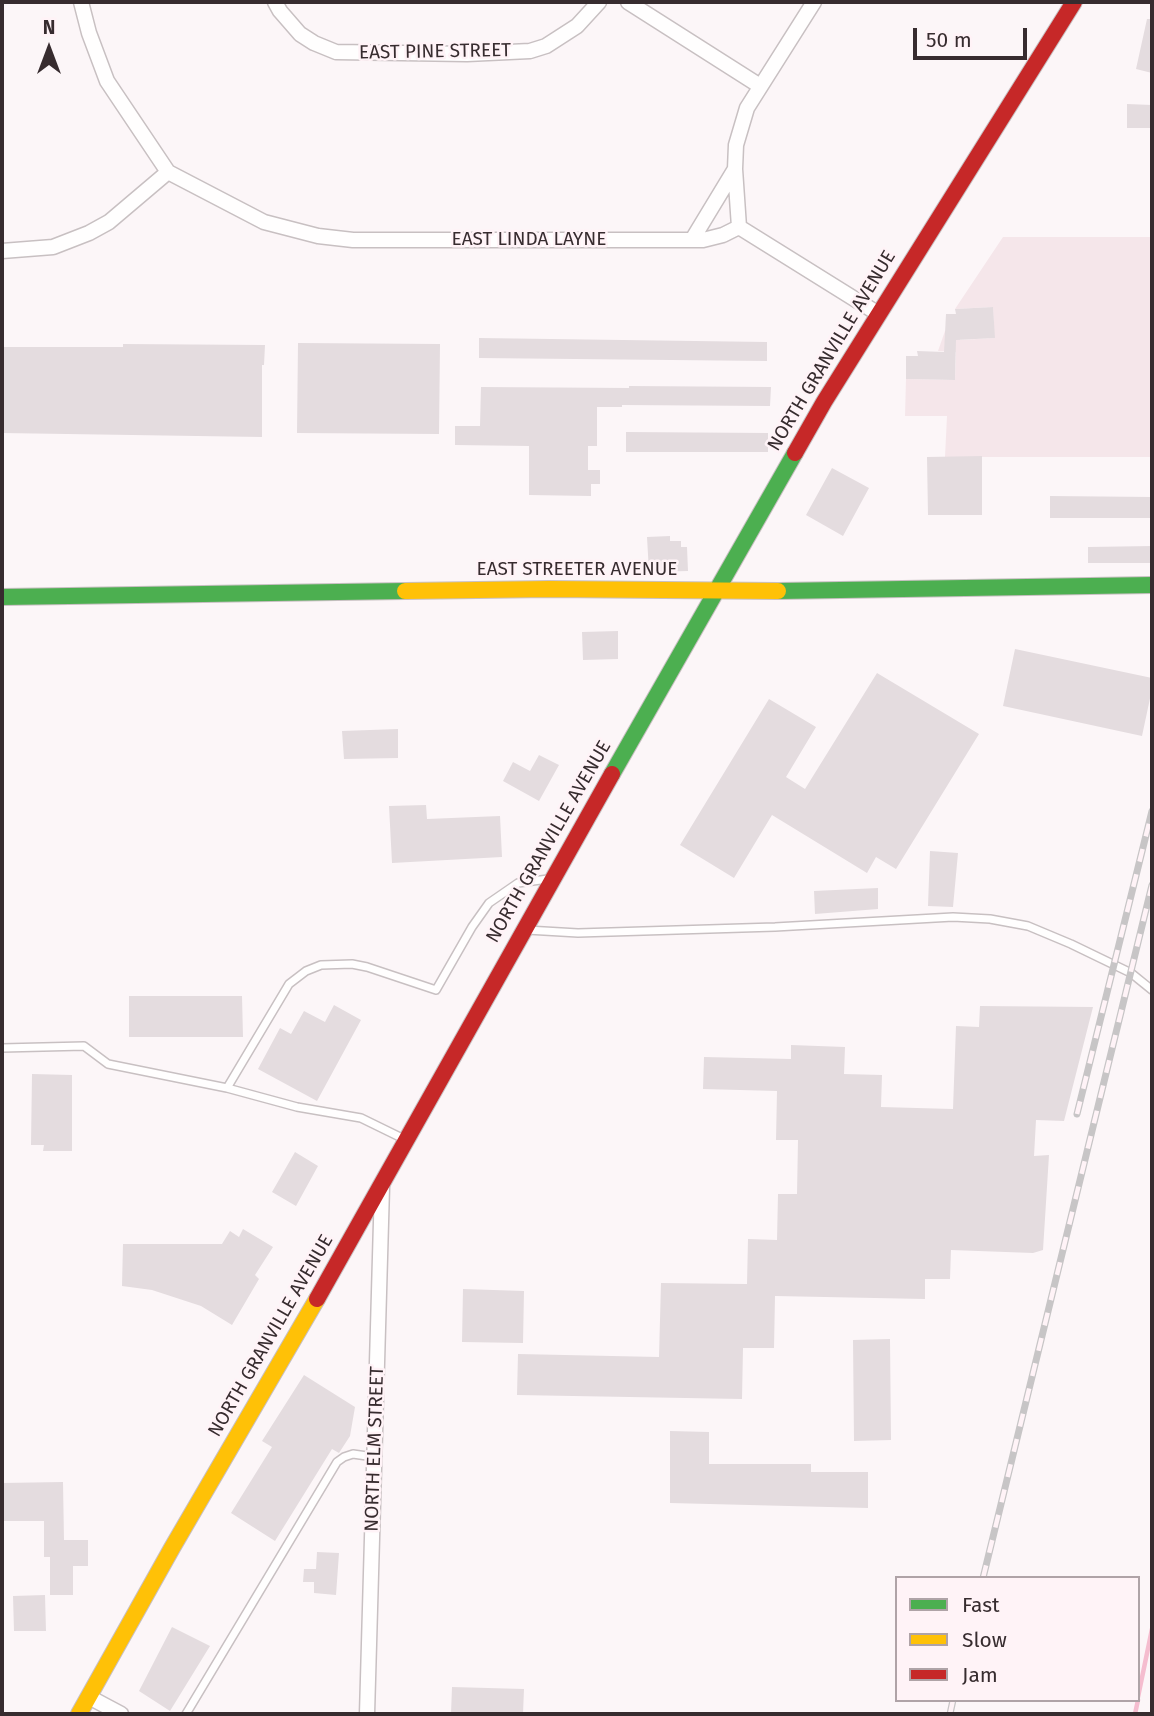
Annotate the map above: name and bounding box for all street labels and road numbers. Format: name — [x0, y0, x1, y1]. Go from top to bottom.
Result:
street label: EAST PINE STREET — [359, 39, 511, 65]
street label: EAST LINDA LAYNE — [452, 229, 606, 251]
street label: NORTH GRANVILLE AVENUE — [763, 247, 901, 455]
street label: EAST STREETER AVENUE — [476, 559, 678, 581]
street label: NORTH GRANVILLE AVENUE — [482, 737, 616, 947]
street label: NORTH GRANVILLE AVENUE — [204, 1231, 338, 1441]
street label: NORTH ELM STREET — [361, 1366, 389, 1532]

